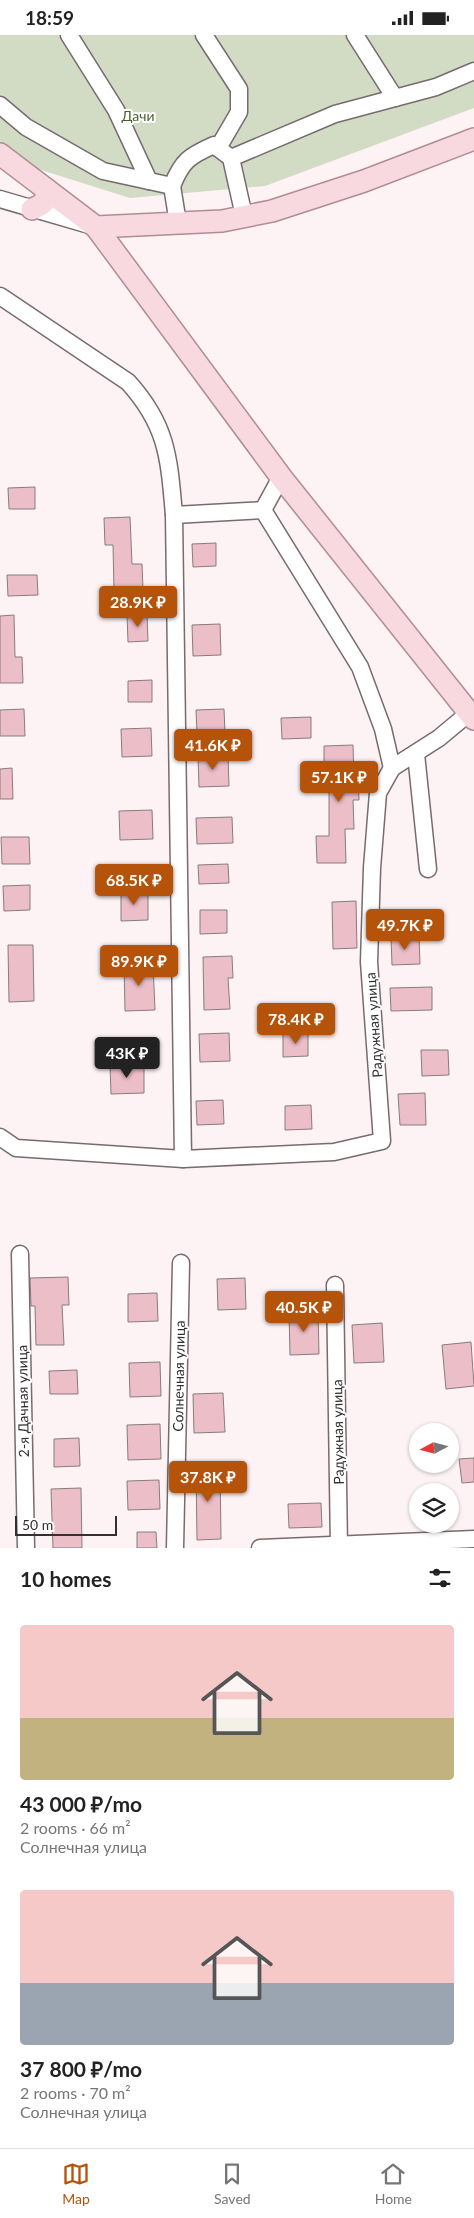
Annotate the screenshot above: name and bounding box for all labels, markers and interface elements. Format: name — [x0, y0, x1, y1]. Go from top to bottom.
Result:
text: 18:59 — [25, 6, 74, 29]
park label: Дачи — [121, 107, 155, 124]
pin: 28.9K ₽ — [92, 585, 184, 628]
text: 28.9K ₽ — [110, 592, 166, 611]
pin: 41.6K ₽ — [167, 729, 259, 771]
text: 41.6K ₽ — [185, 735, 241, 754]
pin: 57.1K ₽ — [293, 761, 385, 803]
text: 57.1K ₽ — [311, 767, 367, 786]
pin: 68.5K ₽ — [88, 863, 180, 906]
text: 68.5K ₽ — [106, 870, 162, 889]
pin: 49.7K ₽ — [359, 909, 451, 951]
text: 49.7K ₽ — [377, 915, 433, 934]
pin: 89.9K ₽ — [93, 945, 185, 987]
text: 89.9K ₽ — [111, 951, 167, 970]
street label: Радужная улица — [361, 972, 386, 1078]
pin: 78.4K ₽ — [250, 1003, 342, 1045]
text: 78.4K ₽ — [268, 1009, 324, 1028]
pin: 43K ₽ — [92, 1037, 162, 1079]
text: 43K ₽ — [106, 1043, 148, 1062]
pin: 40.5K ₽ — [258, 1291, 350, 1333]
text: 40.5K ₽ — [276, 1297, 332, 1316]
street label: Солнечная улица — [169, 1320, 188, 1432]
street label: 2-я Дачная улица — [13, 1345, 32, 1457]
street label: Радужная улица — [328, 1379, 347, 1485]
north arrow — [409, 1423, 459, 1473]
map controls — [409, 1423, 459, 1533]
pin: 37.8K ₽ — [162, 1461, 254, 1503]
text: 37.8K ₽ — [180, 1467, 236, 1486]
button: layers — [409, 1483, 459, 1533]
scale bar — [15, 1513, 118, 1536]
text: 50 m — [22, 1516, 53, 1533]
icon: filters — [426, 1564, 454, 1592]
text: 10 homes — [20, 1566, 111, 1591]
icon: home — [192, 1658, 282, 1748]
text: 43 000 ₽/mo — [20, 1791, 142, 1816]
text: 2 rooms · 66 m² — [20, 1818, 131, 1837]
text: Солнечная улица — [20, 1837, 147, 1856]
icon: home — [192, 1923, 282, 2013]
text: 37 800 ₽/mo — [20, 2056, 142, 2081]
text: 2 rooms · 70 m² — [20, 2083, 131, 2102]
text: Солнечная улица — [20, 2102, 147, 2121]
tab: Map — [62, 2160, 90, 2207]
tab: Saved — [214, 2160, 251, 2207]
tab: Home — [375, 2160, 412, 2207]

